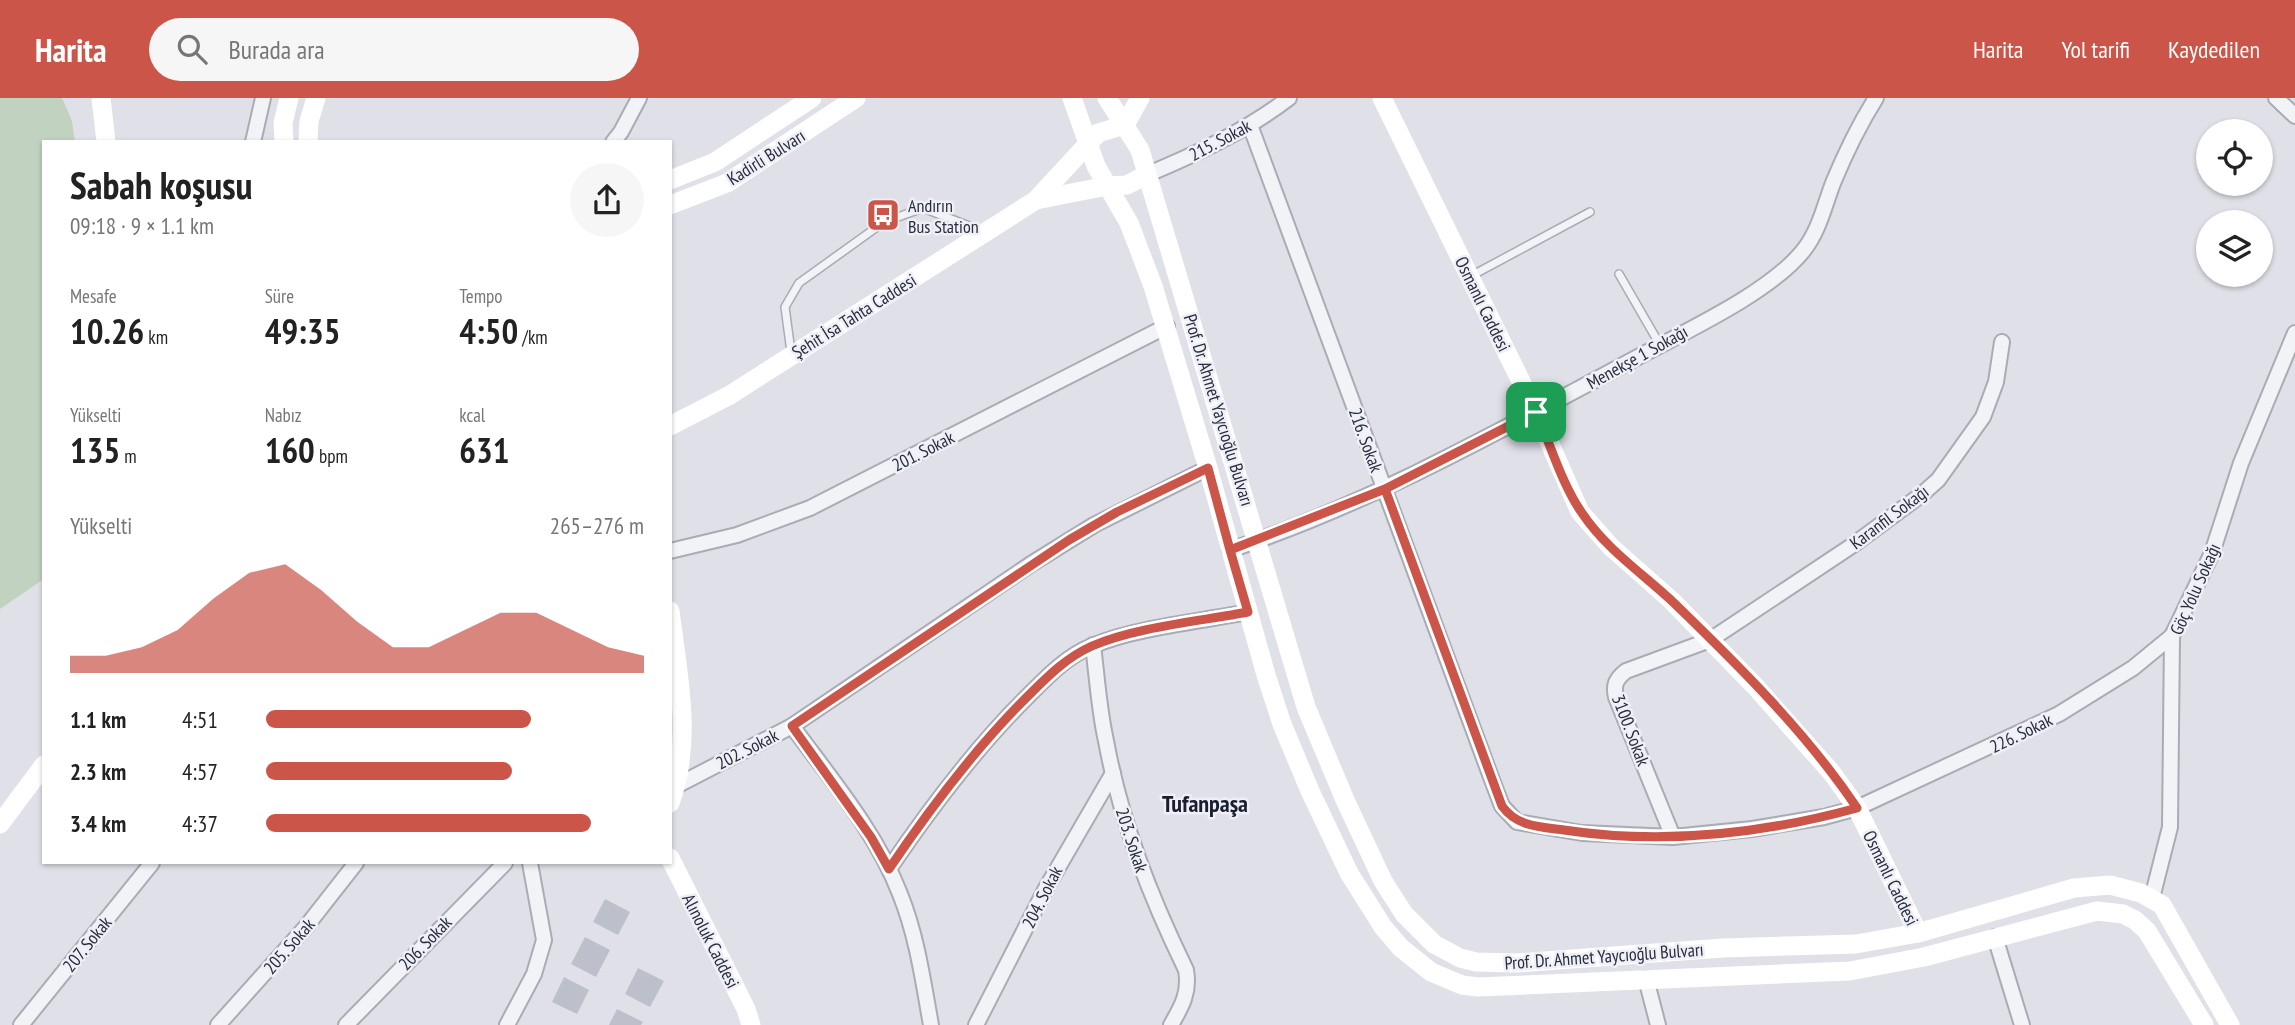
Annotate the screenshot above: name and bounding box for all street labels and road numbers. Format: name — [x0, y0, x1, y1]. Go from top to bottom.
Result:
street label: 215. Sokak — [1185, 114, 1255, 166]
street label: Kadirli Bulvarı — [723, 124, 809, 190]
street label: Osmanlı Caddesi — [1450, 253, 1516, 355]
street label: Şehit İsa Tahta Caddesi — [788, 269, 920, 363]
street label: Prof. Dr. Ahmet Yaycıoğlu Bulvarı — [1179, 311, 1259, 509]
street label: Menekşe 1 Sokağı — [1583, 320, 1691, 394]
street label: 216. Sokak — [1344, 405, 1388, 475]
street label: 201. Sokak — [888, 426, 958, 476]
street label: Karanfil Sokağı — [1845, 480, 1933, 554]
street label: Göç Yolu Sokağı — [2165, 540, 2225, 638]
street label: 3100. Sokak — [1607, 691, 1655, 769]
street label: 226. Sokak — [1986, 708, 2056, 758]
street label: 202. Sokak — [712, 724, 782, 774]
street label: 203. Sokak — [1111, 805, 1153, 875]
street label: Osmanlı Caddesi — [1858, 827, 1924, 929]
street label: 204. Sokak — [1017, 862, 1067, 932]
street label: Alınoluk Caddesi — [677, 890, 745, 992]
street label: 207. Sokak — [58, 911, 116, 977]
street label: 206. Sokak — [394, 911, 456, 975]
street label: 205. Sokak — [258, 913, 320, 979]
street label: Prof. Dr. Ahmet Yaycıoğlu Bulvarı — [1504, 938, 1704, 974]

